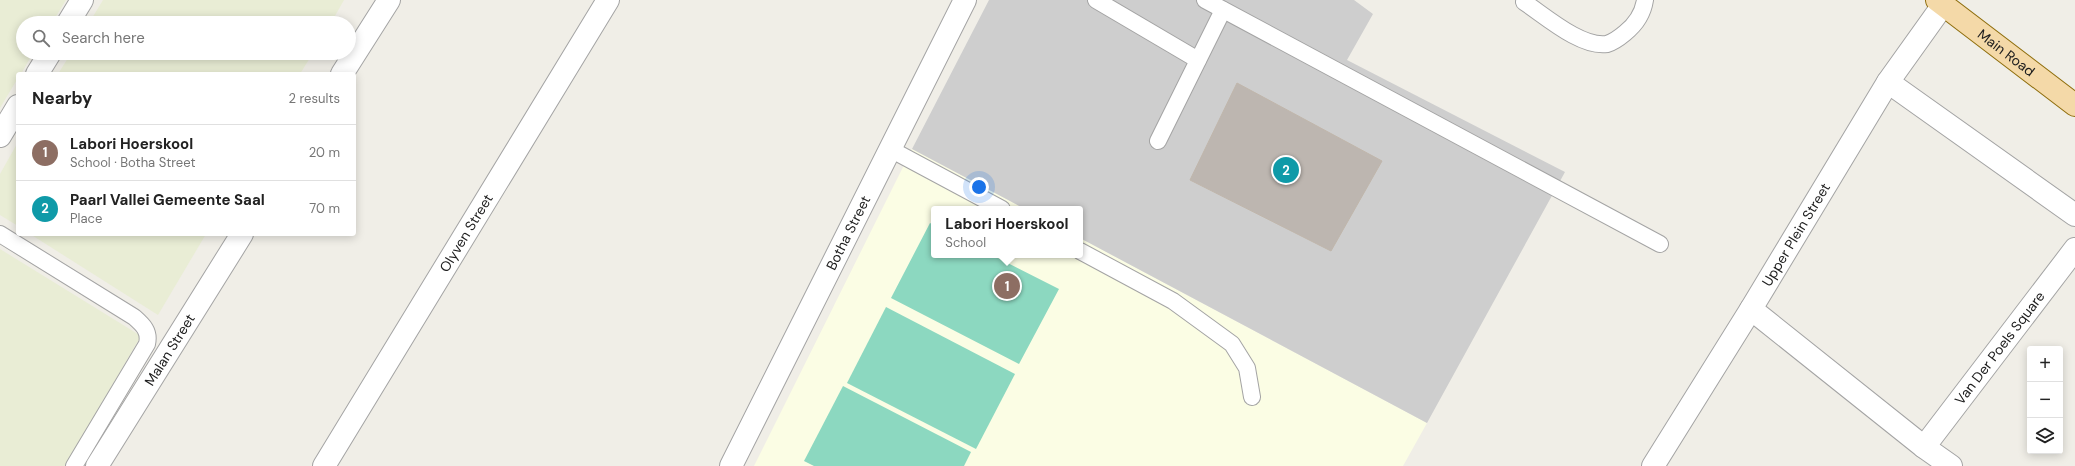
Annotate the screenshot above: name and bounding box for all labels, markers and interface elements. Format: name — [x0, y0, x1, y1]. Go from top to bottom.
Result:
search box — [16, 16, 356, 60]
street label: Main Road — [1974, 25, 2038, 80]
icon: search — [30, 27, 52, 49]
text: Search here — [62, 28, 145, 48]
text: Nearby — [32, 87, 92, 109]
text: 2 results — [289, 90, 340, 107]
text: Labori Hoerskool — [70, 134, 193, 154]
text: 1 — [43, 144, 47, 161]
text: 20 m — [309, 144, 340, 161]
text: School · Botha Street — [70, 154, 196, 171]
pin: 2 — [1273, 155, 1299, 185]
your location — [969, 177, 989, 197]
street label: Upper Plein Street — [1758, 180, 1834, 290]
text: Paarl Vallei Gemeente Saal — [70, 190, 265, 210]
street label: Olyven Street — [435, 191, 497, 275]
street label: Botha Street — [822, 192, 874, 273]
text: 2 — [41, 200, 49, 217]
text: 70 m — [309, 200, 340, 217]
popup — [931, 206, 1083, 258]
text: Place — [70, 210, 102, 227]
text: Labori Hoerskool — [945, 214, 1069, 234]
text: School — [945, 234, 986, 251]
pin: 1 — [994, 271, 1020, 301]
street label: Van Der Poels Square — [1951, 288, 2049, 408]
street label: Malan Street — [140, 310, 199, 389]
map controls — [2027, 346, 2063, 454]
button: + — [2027, 346, 2063, 382]
button: − — [2027, 382, 2063, 418]
button: layers — [2027, 418, 2063, 454]

